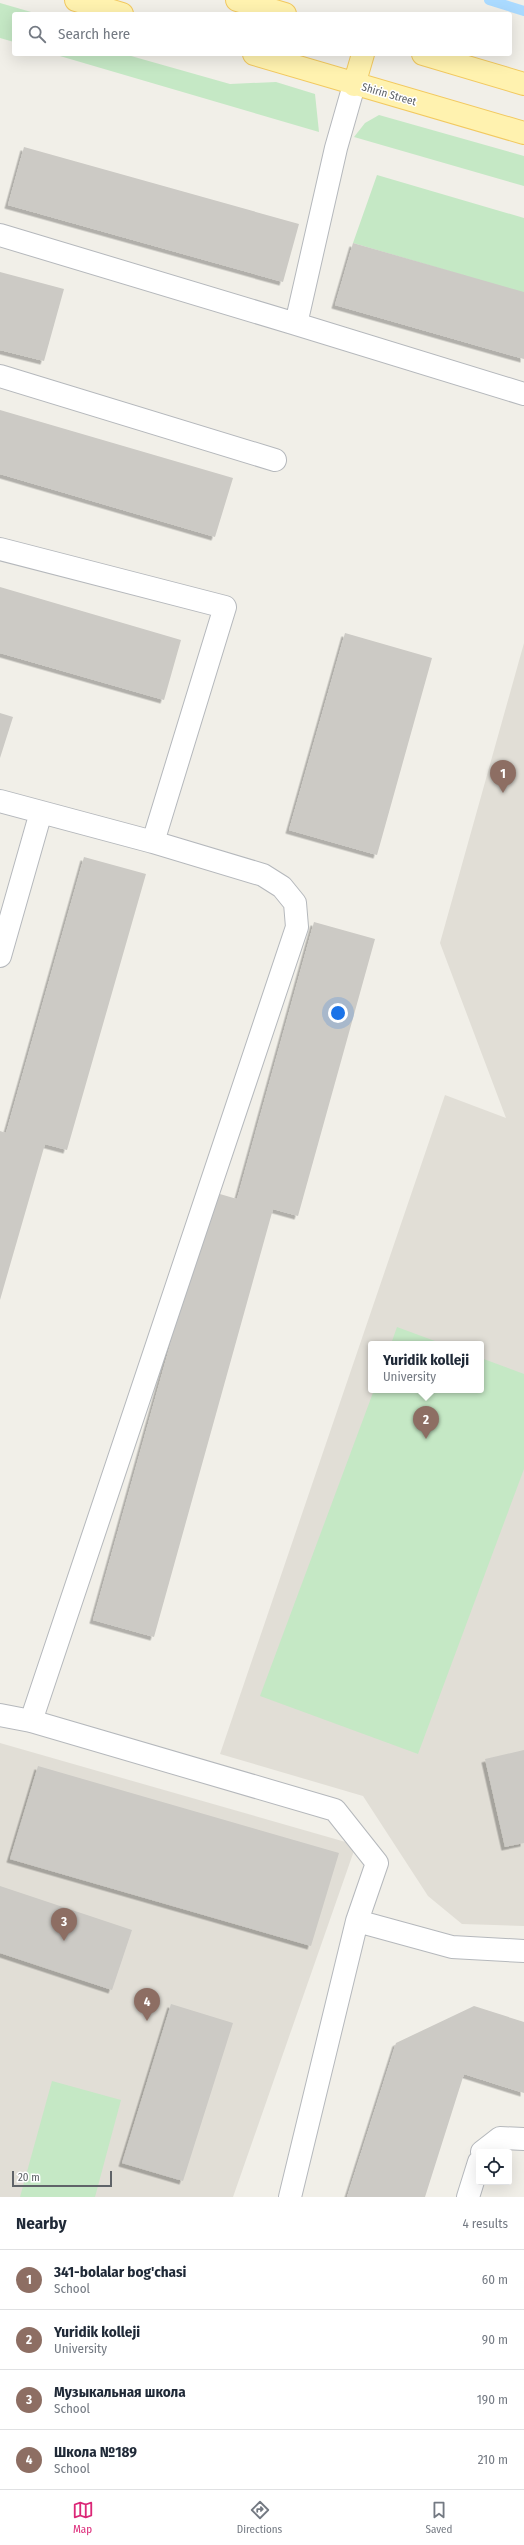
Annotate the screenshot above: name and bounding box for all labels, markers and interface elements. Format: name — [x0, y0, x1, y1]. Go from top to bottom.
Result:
search box — [12, 12, 512, 56]
icon: search — [26, 23, 48, 45]
text: Search here — [58, 25, 130, 43]
street label: Shirin Street — [360, 81, 418, 109]
pin: 1 — [490, 760, 516, 793]
your location — [328, 1003, 348, 1023]
popup — [368, 1341, 484, 1393]
text: Yuridik kolleji — [383, 1351, 469, 1369]
text: University — [383, 1369, 436, 1384]
pin: 2 — [413, 1406, 439, 1439]
pin: 3 — [51, 1908, 77, 1941]
pin: 4 — [134, 1988, 160, 2021]
map controls — [476, 2149, 512, 2185]
button: locate — [476, 2149, 512, 2185]
scale bar — [12, 2169, 112, 2188]
text: 20 m — [18, 2171, 40, 2184]
text: Nearby — [16, 2213, 67, 2234]
text: 4 results — [462, 2216, 508, 2231]
text: 341-bolalar bog'chasi — [54, 2263, 186, 2281]
text: 1 — [26, 2272, 32, 2287]
text: 60 m — [482, 2272, 508, 2287]
text: School — [54, 2281, 90, 2296]
text: Yuridik kolleji — [54, 2323, 140, 2341]
text: 2 — [26, 2332, 32, 2347]
text: 90 m — [482, 2332, 508, 2347]
text: University — [54, 2341, 107, 2356]
text: Музыкальная школа — [54, 2383, 186, 2401]
text: 3 — [26, 2392, 32, 2407]
text: 190 m — [477, 2392, 508, 2407]
text: School — [54, 2401, 90, 2416]
text: Школа №189 — [54, 2443, 137, 2461]
text: 4 — [26, 2452, 32, 2467]
text: 210 m — [478, 2452, 508, 2467]
text: School — [54, 2461, 90, 2476]
tab: Map — [72, 2499, 94, 2536]
tab: Directions — [237, 2499, 282, 2536]
tab: Saved — [426, 2499, 452, 2536]

